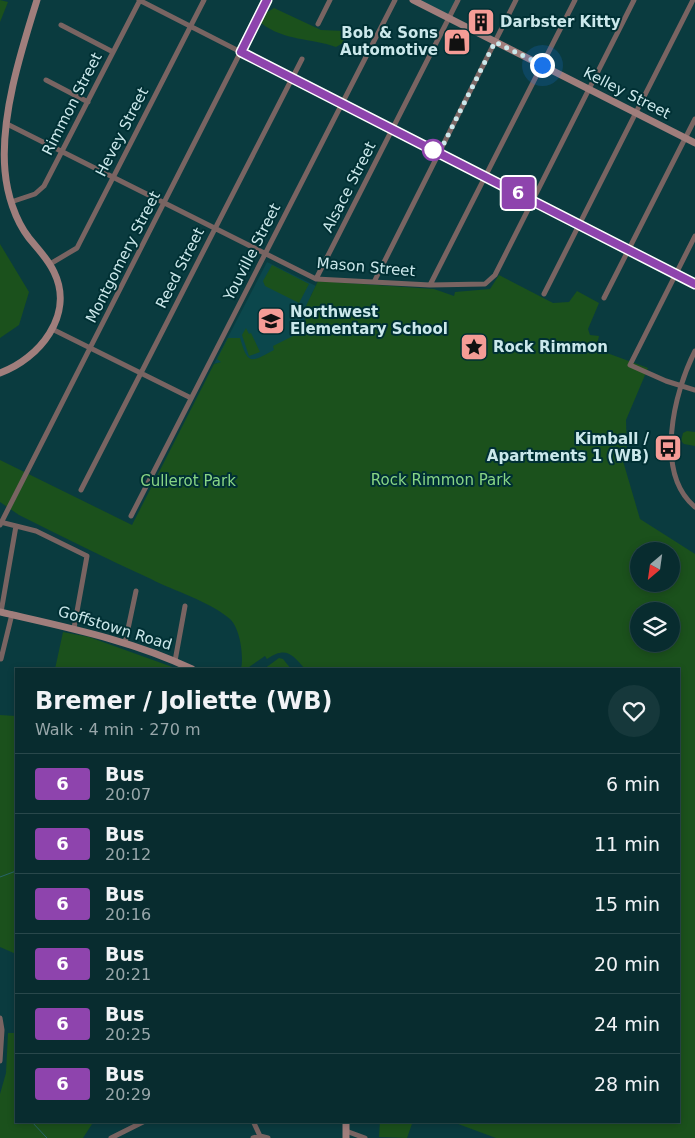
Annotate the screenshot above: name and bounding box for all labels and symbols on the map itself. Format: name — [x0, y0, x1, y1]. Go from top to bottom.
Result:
building icon: Darbster Kitty — [466, 7, 496, 37]
place label: Darbster Kitty — [500, 13, 621, 31]
place label: Bob & Sons Automotive — [340, 24, 438, 59]
shop icon: Bob & Sons Automotive — [442, 27, 472, 57]
street label: Rimmon Street — [38, 50, 106, 158]
your location — [530, 53, 555, 78]
street label: Kelley Street — [581, 63, 674, 123]
street label: Hevey Street — [92, 84, 152, 180]
street label: Alsace Street — [318, 139, 380, 235]
unlabelled marker — [422, 139, 444, 161]
line badge: 6 — [502, 177, 534, 209]
street label: Montgomery Street — [82, 188, 164, 326]
street label: Youville Street — [219, 200, 284, 305]
street label: Reed Street — [152, 225, 208, 311]
street label: Mason Street — [316, 254, 416, 280]
place label: Northwest Elementary School — [290, 303, 448, 338]
school or university icon: Northwest Elementary School — [256, 306, 286, 336]
place icon: Rock Rimmon — [459, 332, 489, 362]
place label: Rock Rimmon — [493, 338, 608, 356]
place label: Kimball / Apartments 1 (WB) — [487, 430, 650, 465]
bus stop icon: Kimball / Apartments 1 (WB) — [653, 433, 683, 463]
park label: Rock Rimmon Park — [371, 471, 511, 489]
park label: Cullerot Park — [140, 472, 236, 490]
north arrow — [630, 542, 680, 592]
street label: Goffstown Road — [56, 602, 174, 654]

